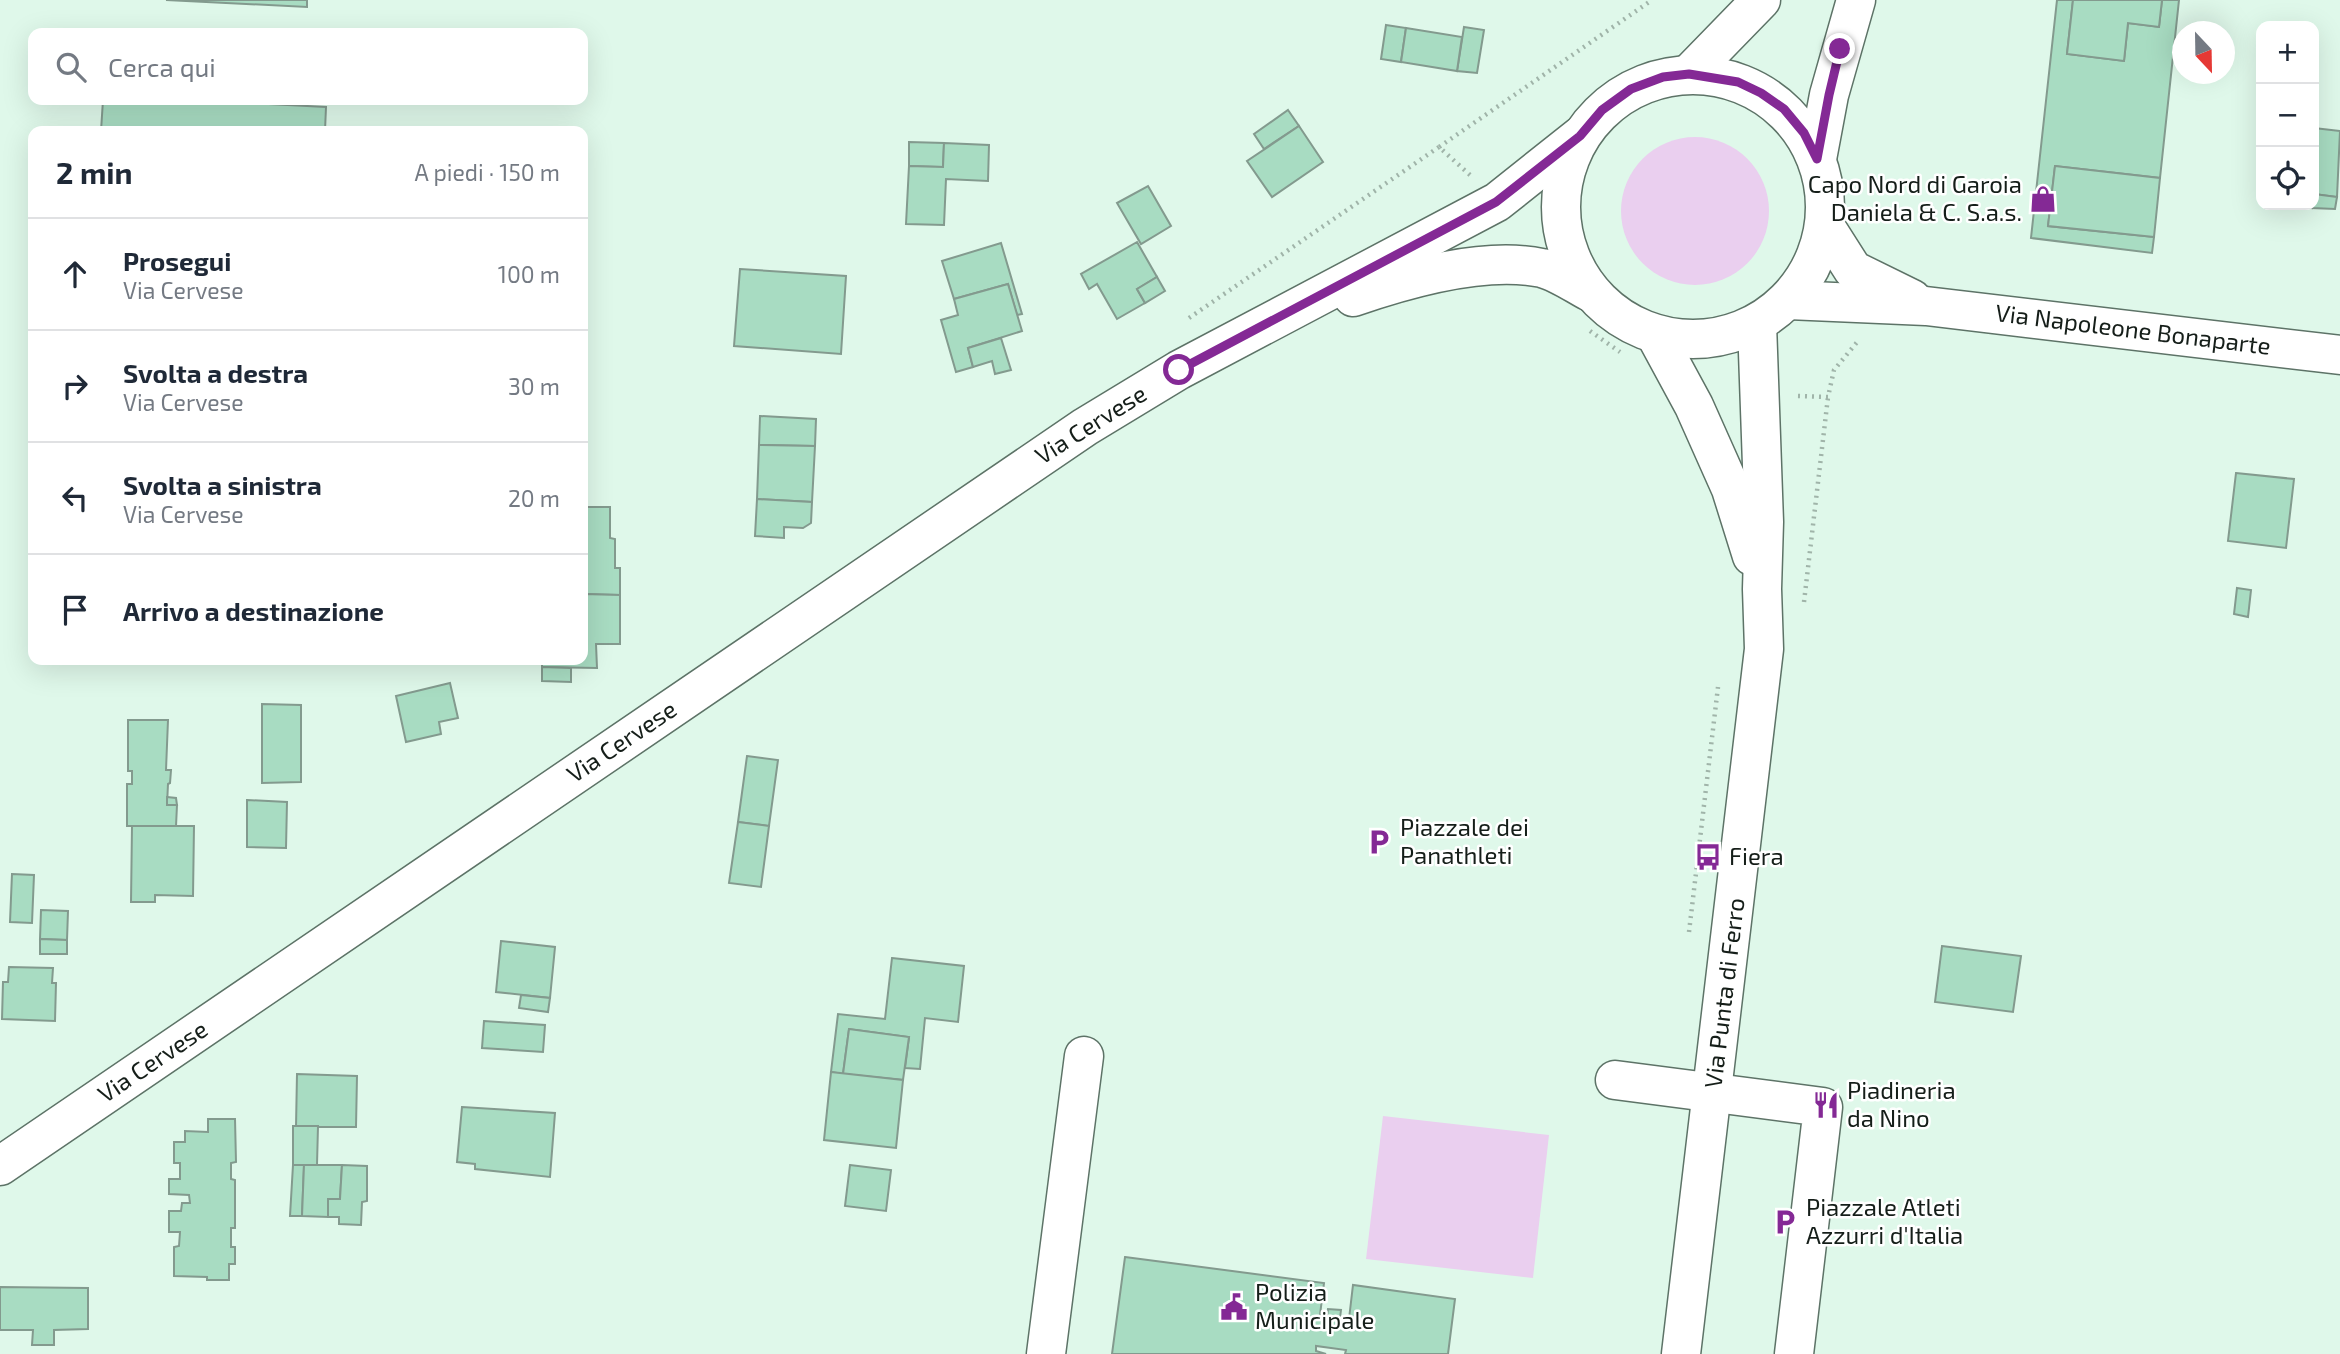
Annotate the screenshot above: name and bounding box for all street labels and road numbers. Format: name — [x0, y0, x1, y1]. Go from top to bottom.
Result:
street label: Via Napoleone Bonaparte — [1994, 297, 2272, 360]
street label: Via Cervese — [1029, 378, 1151, 469]
street label: Via Cervese — [561, 694, 681, 788]
street label: Via Punta di Ferro — [1697, 896, 1750, 1090]
street label: Via Cervese — [92, 1014, 212, 1108]

